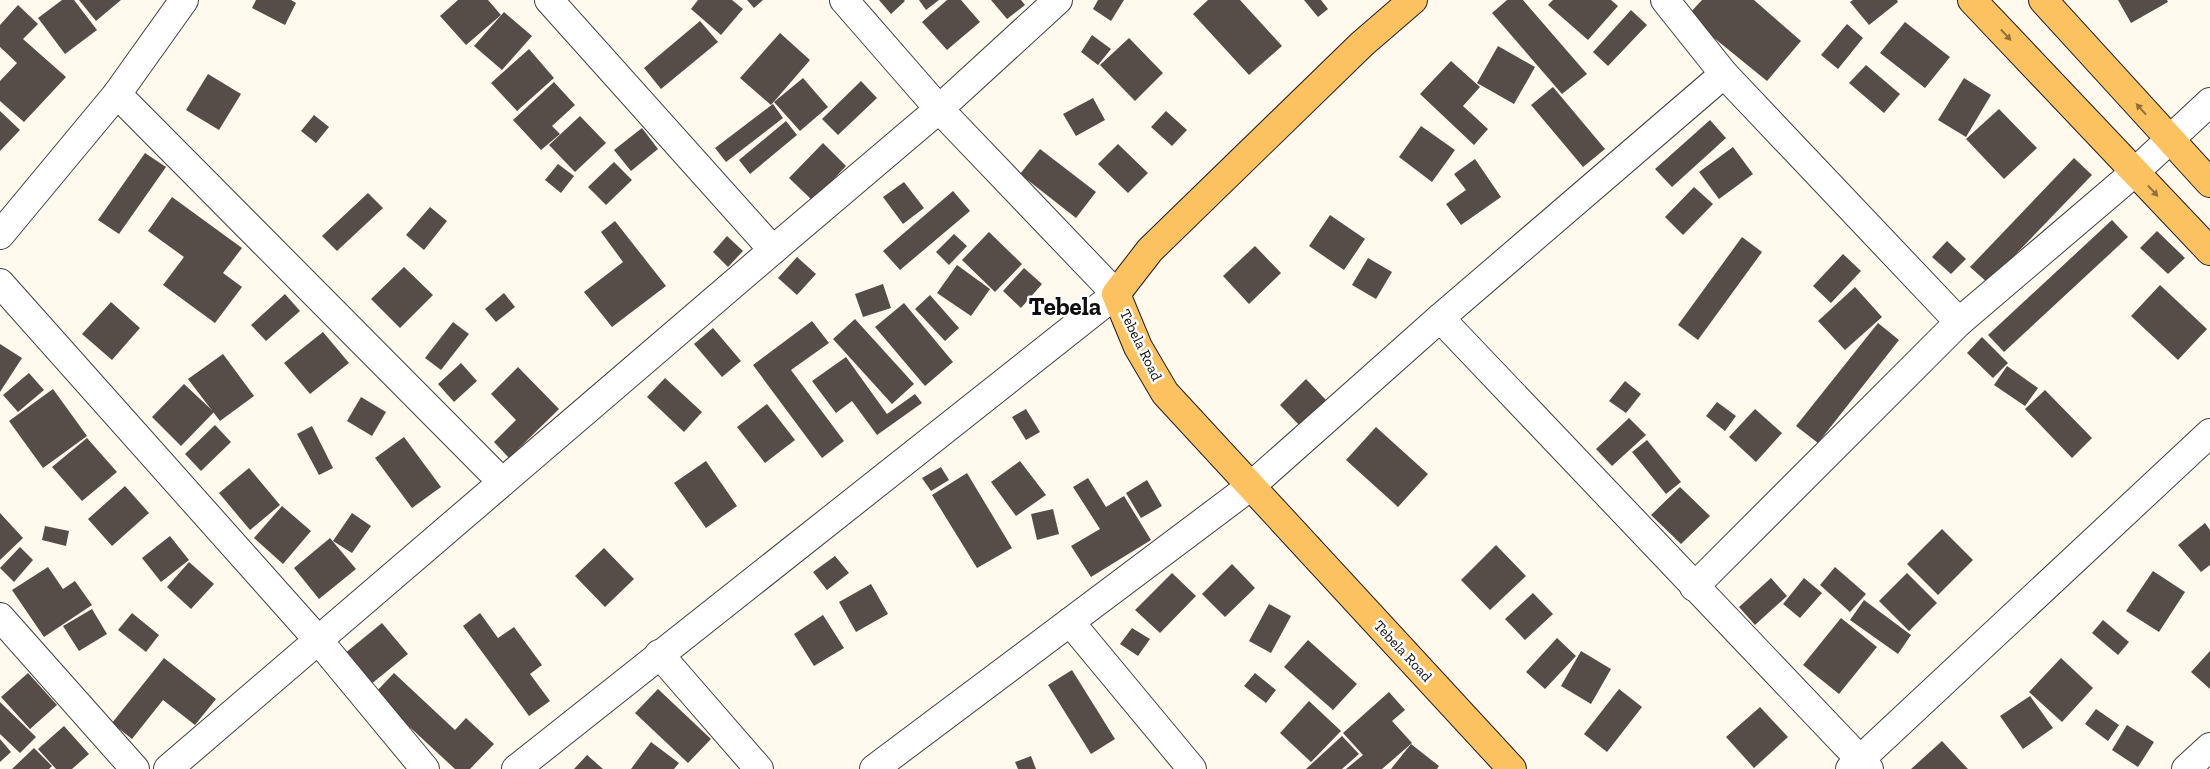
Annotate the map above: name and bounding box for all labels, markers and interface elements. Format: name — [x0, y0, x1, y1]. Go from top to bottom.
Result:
one-way arrow — [2000, 29, 2012, 41]
one-way arrow — [2135, 103, 2147, 115]
one-way arrow — [2147, 185, 2159, 197]
district label: Tebela — [1029, 291, 1102, 321]
street label: Tebela Road — [1116, 306, 1166, 384]
street label: Tebela Road — [1370, 617, 1436, 686]

